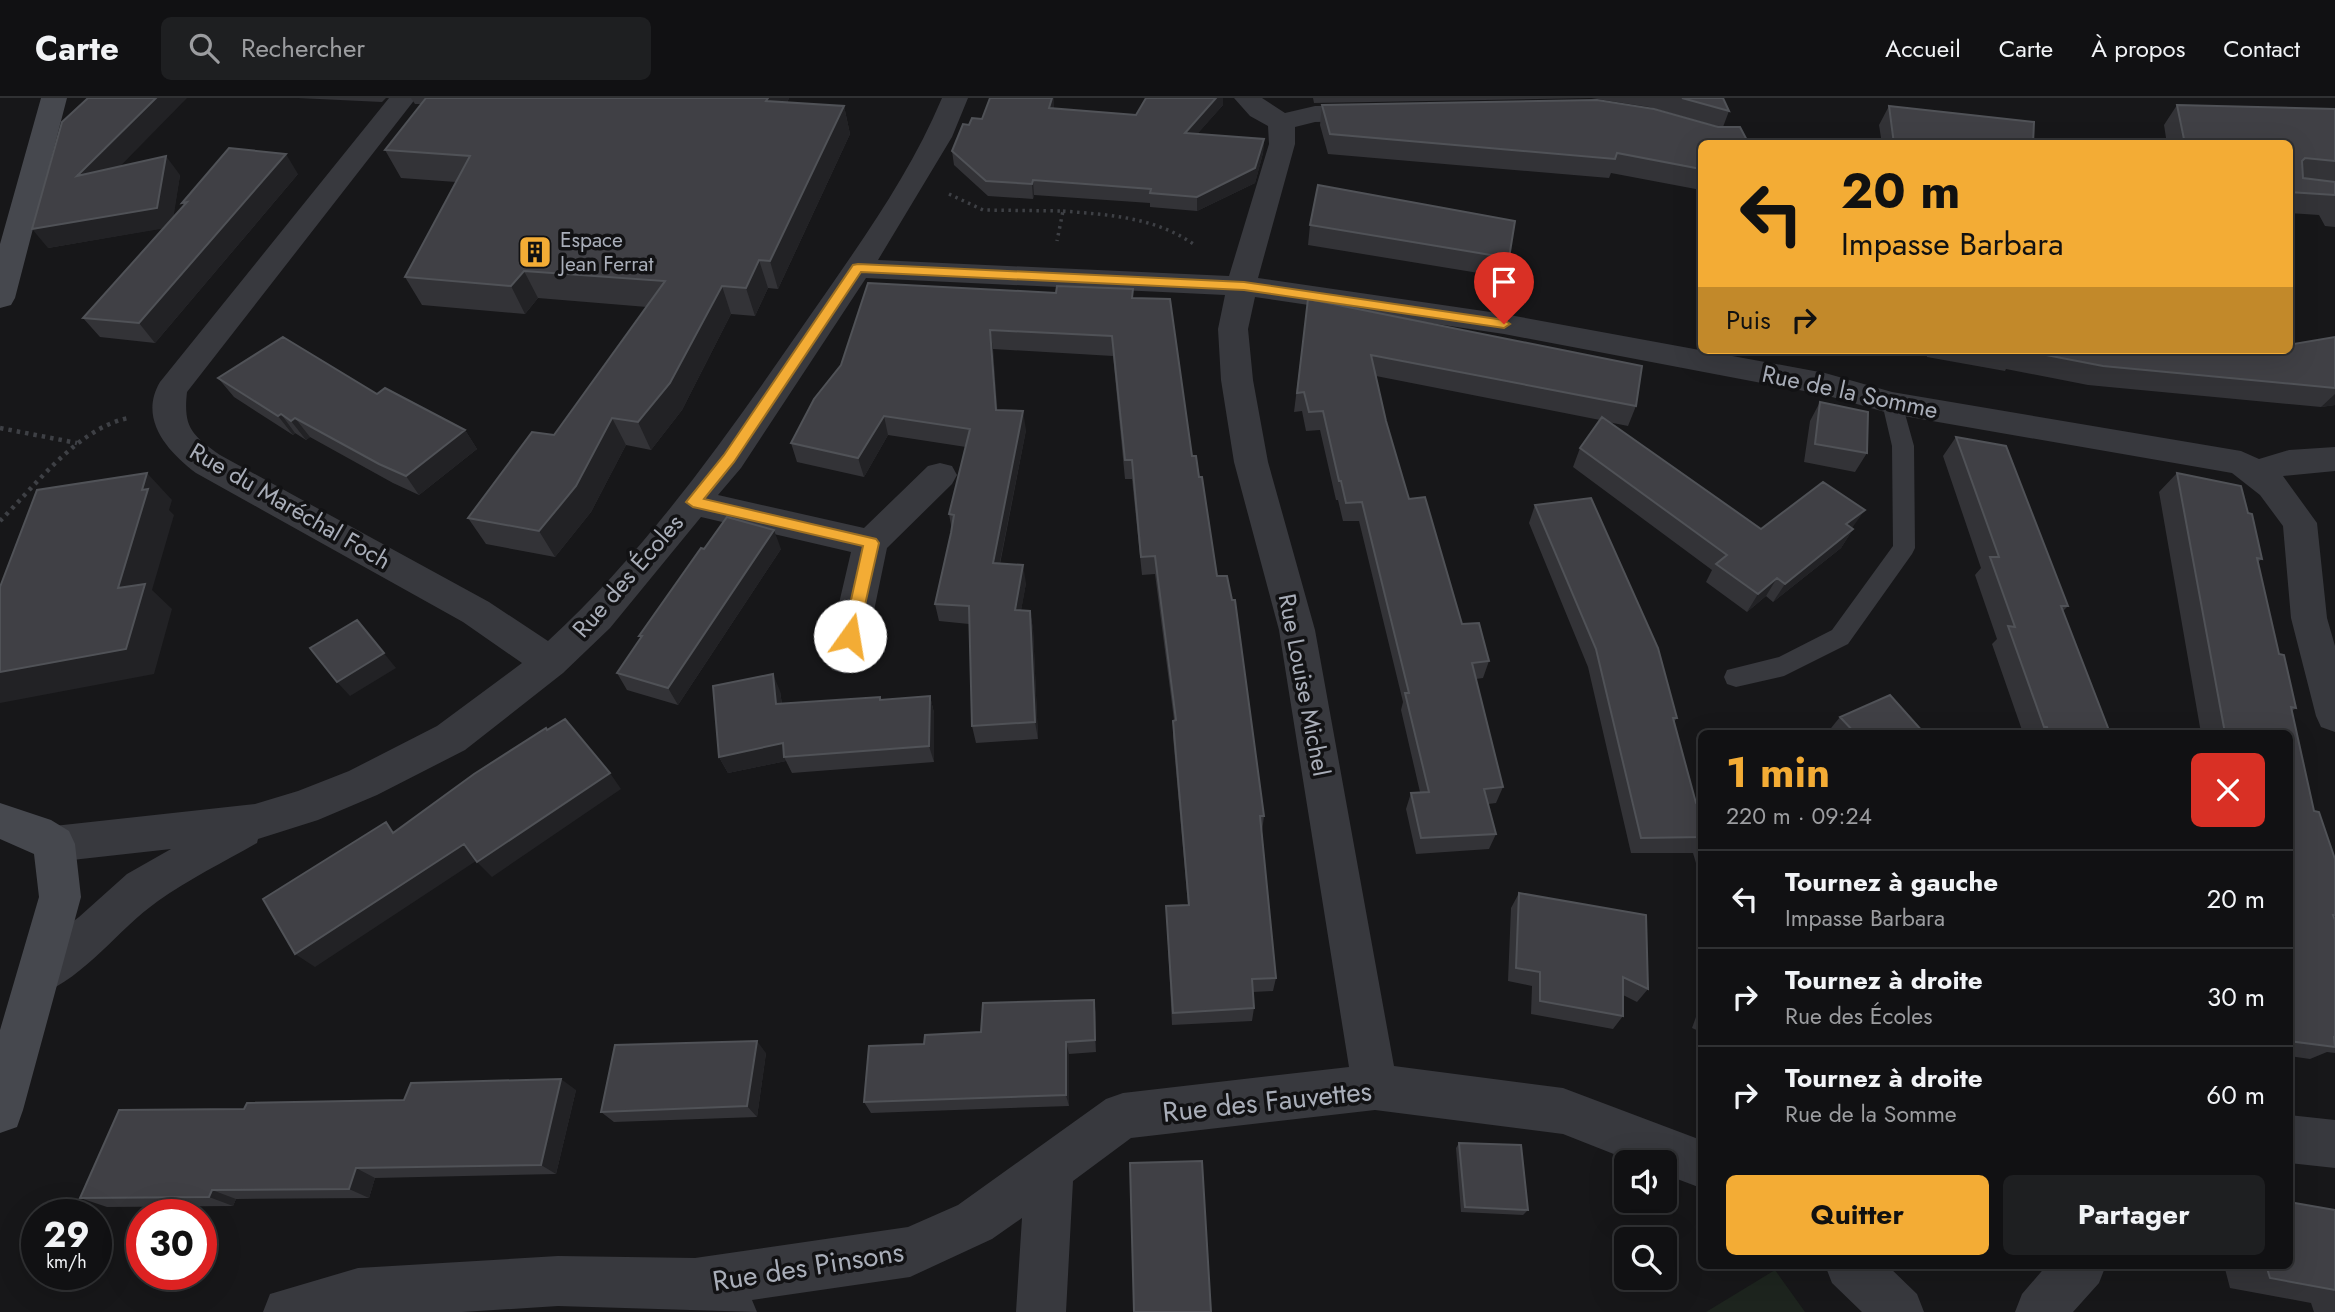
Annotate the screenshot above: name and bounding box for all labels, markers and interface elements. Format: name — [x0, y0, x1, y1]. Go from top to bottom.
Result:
search box — [161, 17, 651, 80]
text: Carte — [35, 25, 119, 72]
icon: search — [185, 29, 223, 67]
text: Rechercher — [241, 29, 365, 67]
text: Accueil — [1885, 31, 1961, 66]
text: Carte — [1999, 31, 2053, 66]
text: À propos — [2091, 31, 2185, 66]
text: Contact — [2223, 31, 2300, 66]
text: 20 m — [1841, 156, 1960, 226]
icon: left — [1726, 168, 1817, 259]
text: Impasse Barbara — [1841, 221, 2064, 267]
place label: Espace Jean Ferrat — [557, 225, 654, 279]
building icon: Espace Jean Ferrat — [516, 233, 554, 271]
pin — [1474, 252, 1534, 324]
icon: arrive — [1485, 263, 1523, 301]
text: Puis — [1726, 301, 1771, 339]
icon: right — [1785, 301, 1823, 339]
street label: Rue de la Somme — [1759, 356, 1941, 427]
street label: Rue du Maréchal Foch — [183, 434, 397, 577]
street label: Rue des Écoles — [564, 506, 691, 645]
street label: Rue Louise Michel — [1270, 591, 1339, 779]
position arrow — [813, 599, 887, 673]
text: 1 min — [1726, 742, 1830, 803]
button: close — [2191, 753, 2265, 827]
text: 220 m · 09:24 — [1726, 799, 1872, 833]
text: Tournez à gauche — [1785, 863, 1998, 901]
icon: left — [1726, 880, 1764, 918]
text: 20 m — [2207, 880, 2265, 918]
text: Impasse Barbara — [1785, 901, 1945, 935]
text: Tournez à droite — [1785, 961, 1983, 999]
icon: right — [1726, 978, 1764, 1016]
text: 30 m — [2207, 978, 2265, 1016]
text: Rue des Écoles — [1785, 999, 1932, 1033]
text: Tournez à droite — [1785, 1059, 1983, 1097]
street label: Rue des Fauvettes — [1160, 1070, 1374, 1133]
icon: right — [1726, 1076, 1764, 1114]
text: 60 m — [2206, 1076, 2265, 1114]
text: Rue de la Somme — [1785, 1097, 1957, 1131]
map controls — [1614, 1150, 1677, 1290]
button: sound — [1614, 1150, 1677, 1213]
button: Quitter — [1726, 1175, 1989, 1255]
button: Partager — [2003, 1175, 2265, 1255]
speed limit sign: 30 — [126, 1199, 217, 1290]
text: 29 — [43, 1210, 90, 1260]
button: search — [1614, 1227, 1677, 1290]
street label: Rue des Pinsons — [709, 1231, 907, 1302]
text: km/h — [46, 1249, 87, 1275]

